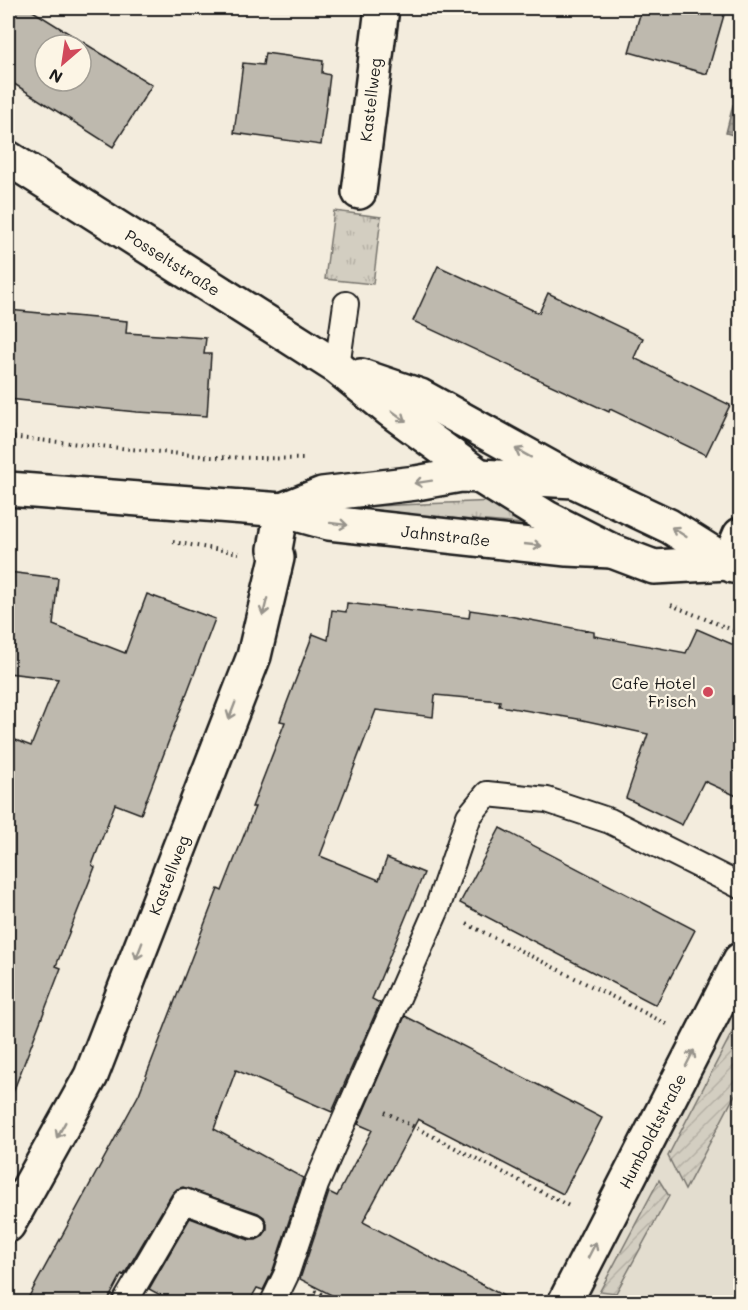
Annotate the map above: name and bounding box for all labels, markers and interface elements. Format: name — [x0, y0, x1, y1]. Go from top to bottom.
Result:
north arrow — [33, 33, 93, 93]
street label: Kastellweg — [354, 57, 386, 143]
text: N — [45, 64, 66, 89]
street label: Posseltstraße — [121, 224, 224, 300]
one-way arrow — [391, 410, 407, 423]
one-way arrow — [514, 447, 532, 458]
one-way arrow — [414, 476, 434, 487]
one-way arrow — [329, 519, 349, 530]
street label: Jahnstraße — [400, 520, 491, 551]
one-way arrow — [670, 525, 687, 538]
one-way arrow — [523, 540, 542, 551]
one-way arrow — [259, 597, 271, 616]
place label: Cafe Hotel Frisch — [612, 672, 696, 711]
marker: Cafe Hotel Frisch — [701, 685, 715, 699]
one-way arrow — [226, 701, 237, 720]
street label: Kastellweg — [143, 832, 193, 918]
one-way arrow — [133, 942, 144, 960]
one-way arrow — [685, 1050, 696, 1068]
street label: Humboldtstraße — [614, 1070, 690, 1192]
one-way arrow — [55, 1120, 66, 1138]
one-way arrow — [586, 1242, 598, 1260]

